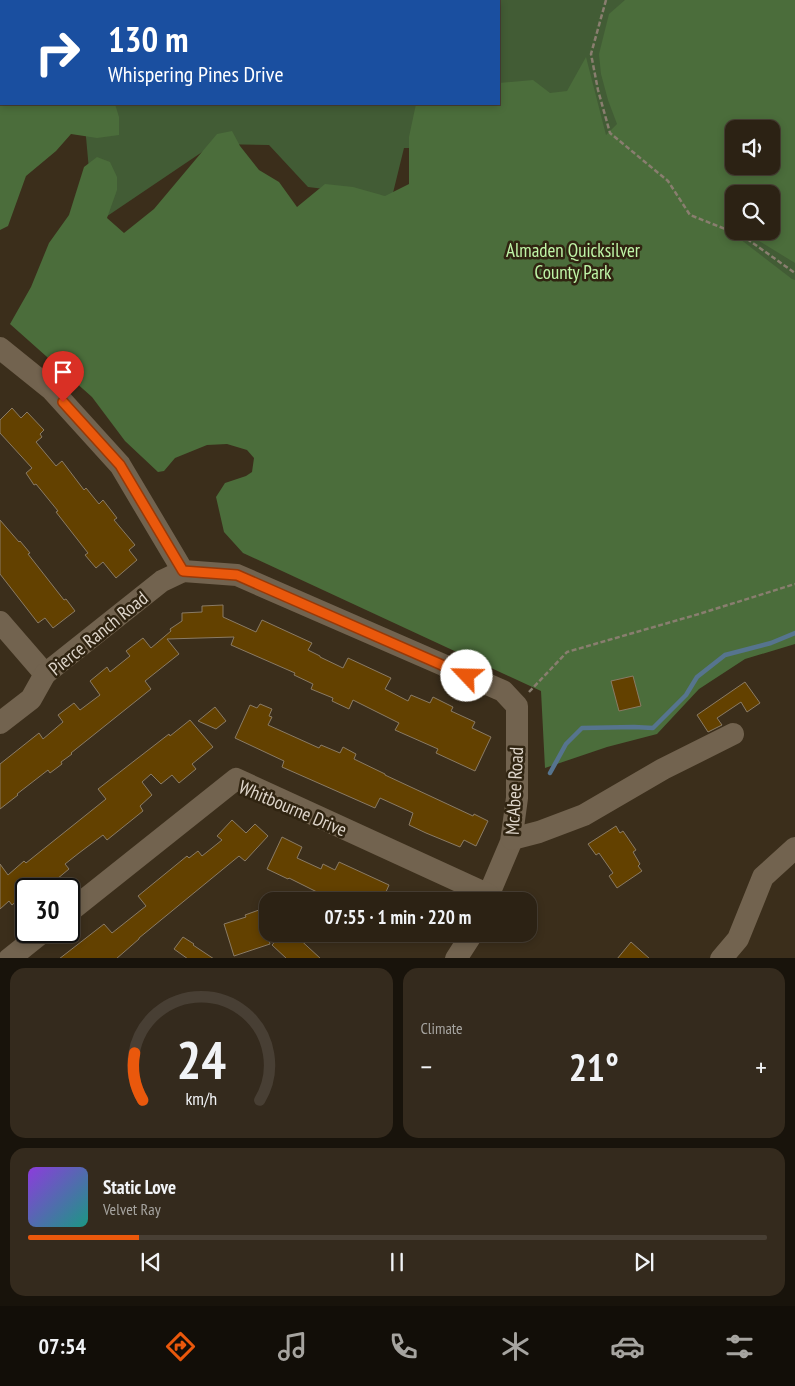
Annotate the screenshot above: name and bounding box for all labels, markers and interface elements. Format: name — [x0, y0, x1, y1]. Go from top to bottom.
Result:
text: 130 m — [108, 16, 189, 62]
icon: right — [25, 20, 90, 85]
text: Whispering Pines Drive — [108, 60, 283, 88]
map controls — [725, 120, 780, 240]
button: sound — [725, 120, 780, 175]
button: search — [725, 185, 780, 240]
park label: Almaden Quicksilver County Park — [506, 238, 641, 284]
pin — [42, 351, 84, 402]
icon: arrive — [49, 358, 77, 386]
street label: Pierce Ranch Road — [44, 586, 152, 680]
position arrow — [440, 649, 492, 701]
street label: McAbee Road — [500, 746, 528, 836]
street label: Whitbourne Drive — [235, 774, 351, 842]
speed limit sign: 30 — [15, 878, 80, 943]
text: 07:55 · 1 min · 220 m — [325, 905, 471, 929]
text: Climate — [421, 1018, 463, 1038]
text: 24 — [176, 1026, 226, 1093]
text: 21° — [569, 1042, 619, 1091]
text: − — [421, 1048, 432, 1085]
text: + — [755, 1048, 767, 1085]
text: km/h — [185, 1087, 217, 1110]
text: Static Love — [103, 1175, 176, 1199]
text: Velvet Ray — [103, 1199, 161, 1219]
icon: previous — [137, 1248, 165, 1276]
icon: pause — [383, 1248, 411, 1276]
icon: next — [630, 1248, 658, 1276]
icon: directions — [163, 1329, 198, 1364]
icon: music — [275, 1329, 310, 1364]
icon: phone — [386, 1329, 421, 1364]
icon: climate — [498, 1329, 533, 1364]
icon: car — [610, 1329, 645, 1364]
icon: filters — [722, 1329, 757, 1364]
text: 07:54 — [38, 1332, 86, 1360]

